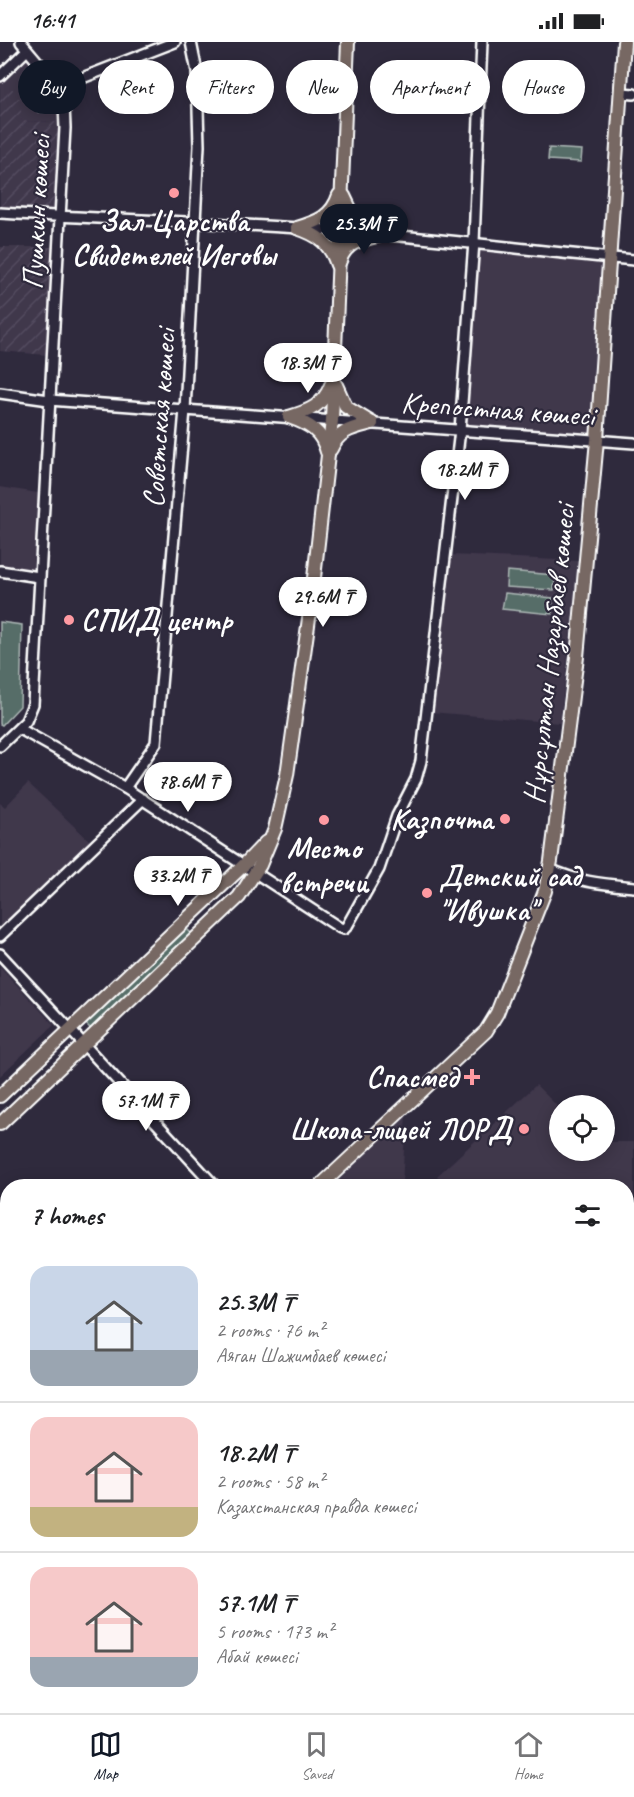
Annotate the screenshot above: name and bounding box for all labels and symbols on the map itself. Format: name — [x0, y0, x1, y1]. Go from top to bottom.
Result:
street label: Пушкин көшесі — [13, 130, 59, 290]
marker: Зал Царства Свидетелей Иеговы — [167, 186, 181, 200]
place label: Зал Царства Свидетелей Иеговы — [72, 202, 278, 274]
pin: 25.3M ₸ — [309, 204, 419, 255]
street label: Советская көшесі — [134, 324, 184, 509]
pin: 18.3M ₸ — [253, 343, 363, 394]
street label: Крепостная көшесі — [400, 383, 599, 435]
pin: 18.2M ₸ — [410, 450, 520, 501]
street label: Нұрсұлтан Назарбаев көшесі — [514, 499, 584, 806]
pin: 29.6M ₸ — [268, 577, 378, 628]
place label: СПИД центр — [81, 601, 234, 639]
marker: СПИД центр — [62, 613, 76, 627]
pin: 78.6M ₸ — [133, 762, 243, 813]
place label: Казпочта — [390, 800, 496, 839]
marker: Казпочта — [498, 812, 512, 826]
marker: Место встречи — [317, 813, 331, 827]
place label: Место встречи — [280, 829, 370, 901]
pin: 33.2M ₸ — [123, 856, 233, 907]
place label: Детский сад "Ивушка" — [439, 857, 584, 929]
marker: Детский сад "Ивушка" — [420, 886, 434, 900]
place label: Спасмед — [366, 1058, 461, 1096]
marker: Спасмед — [463, 1068, 481, 1086]
pin: 57.1M ₸ — [91, 1081, 201, 1132]
place label: Школа-лицей ЛОРД — [289, 1110, 514, 1148]
marker: Школа-лицей ЛОРД — [517, 1122, 531, 1136]

